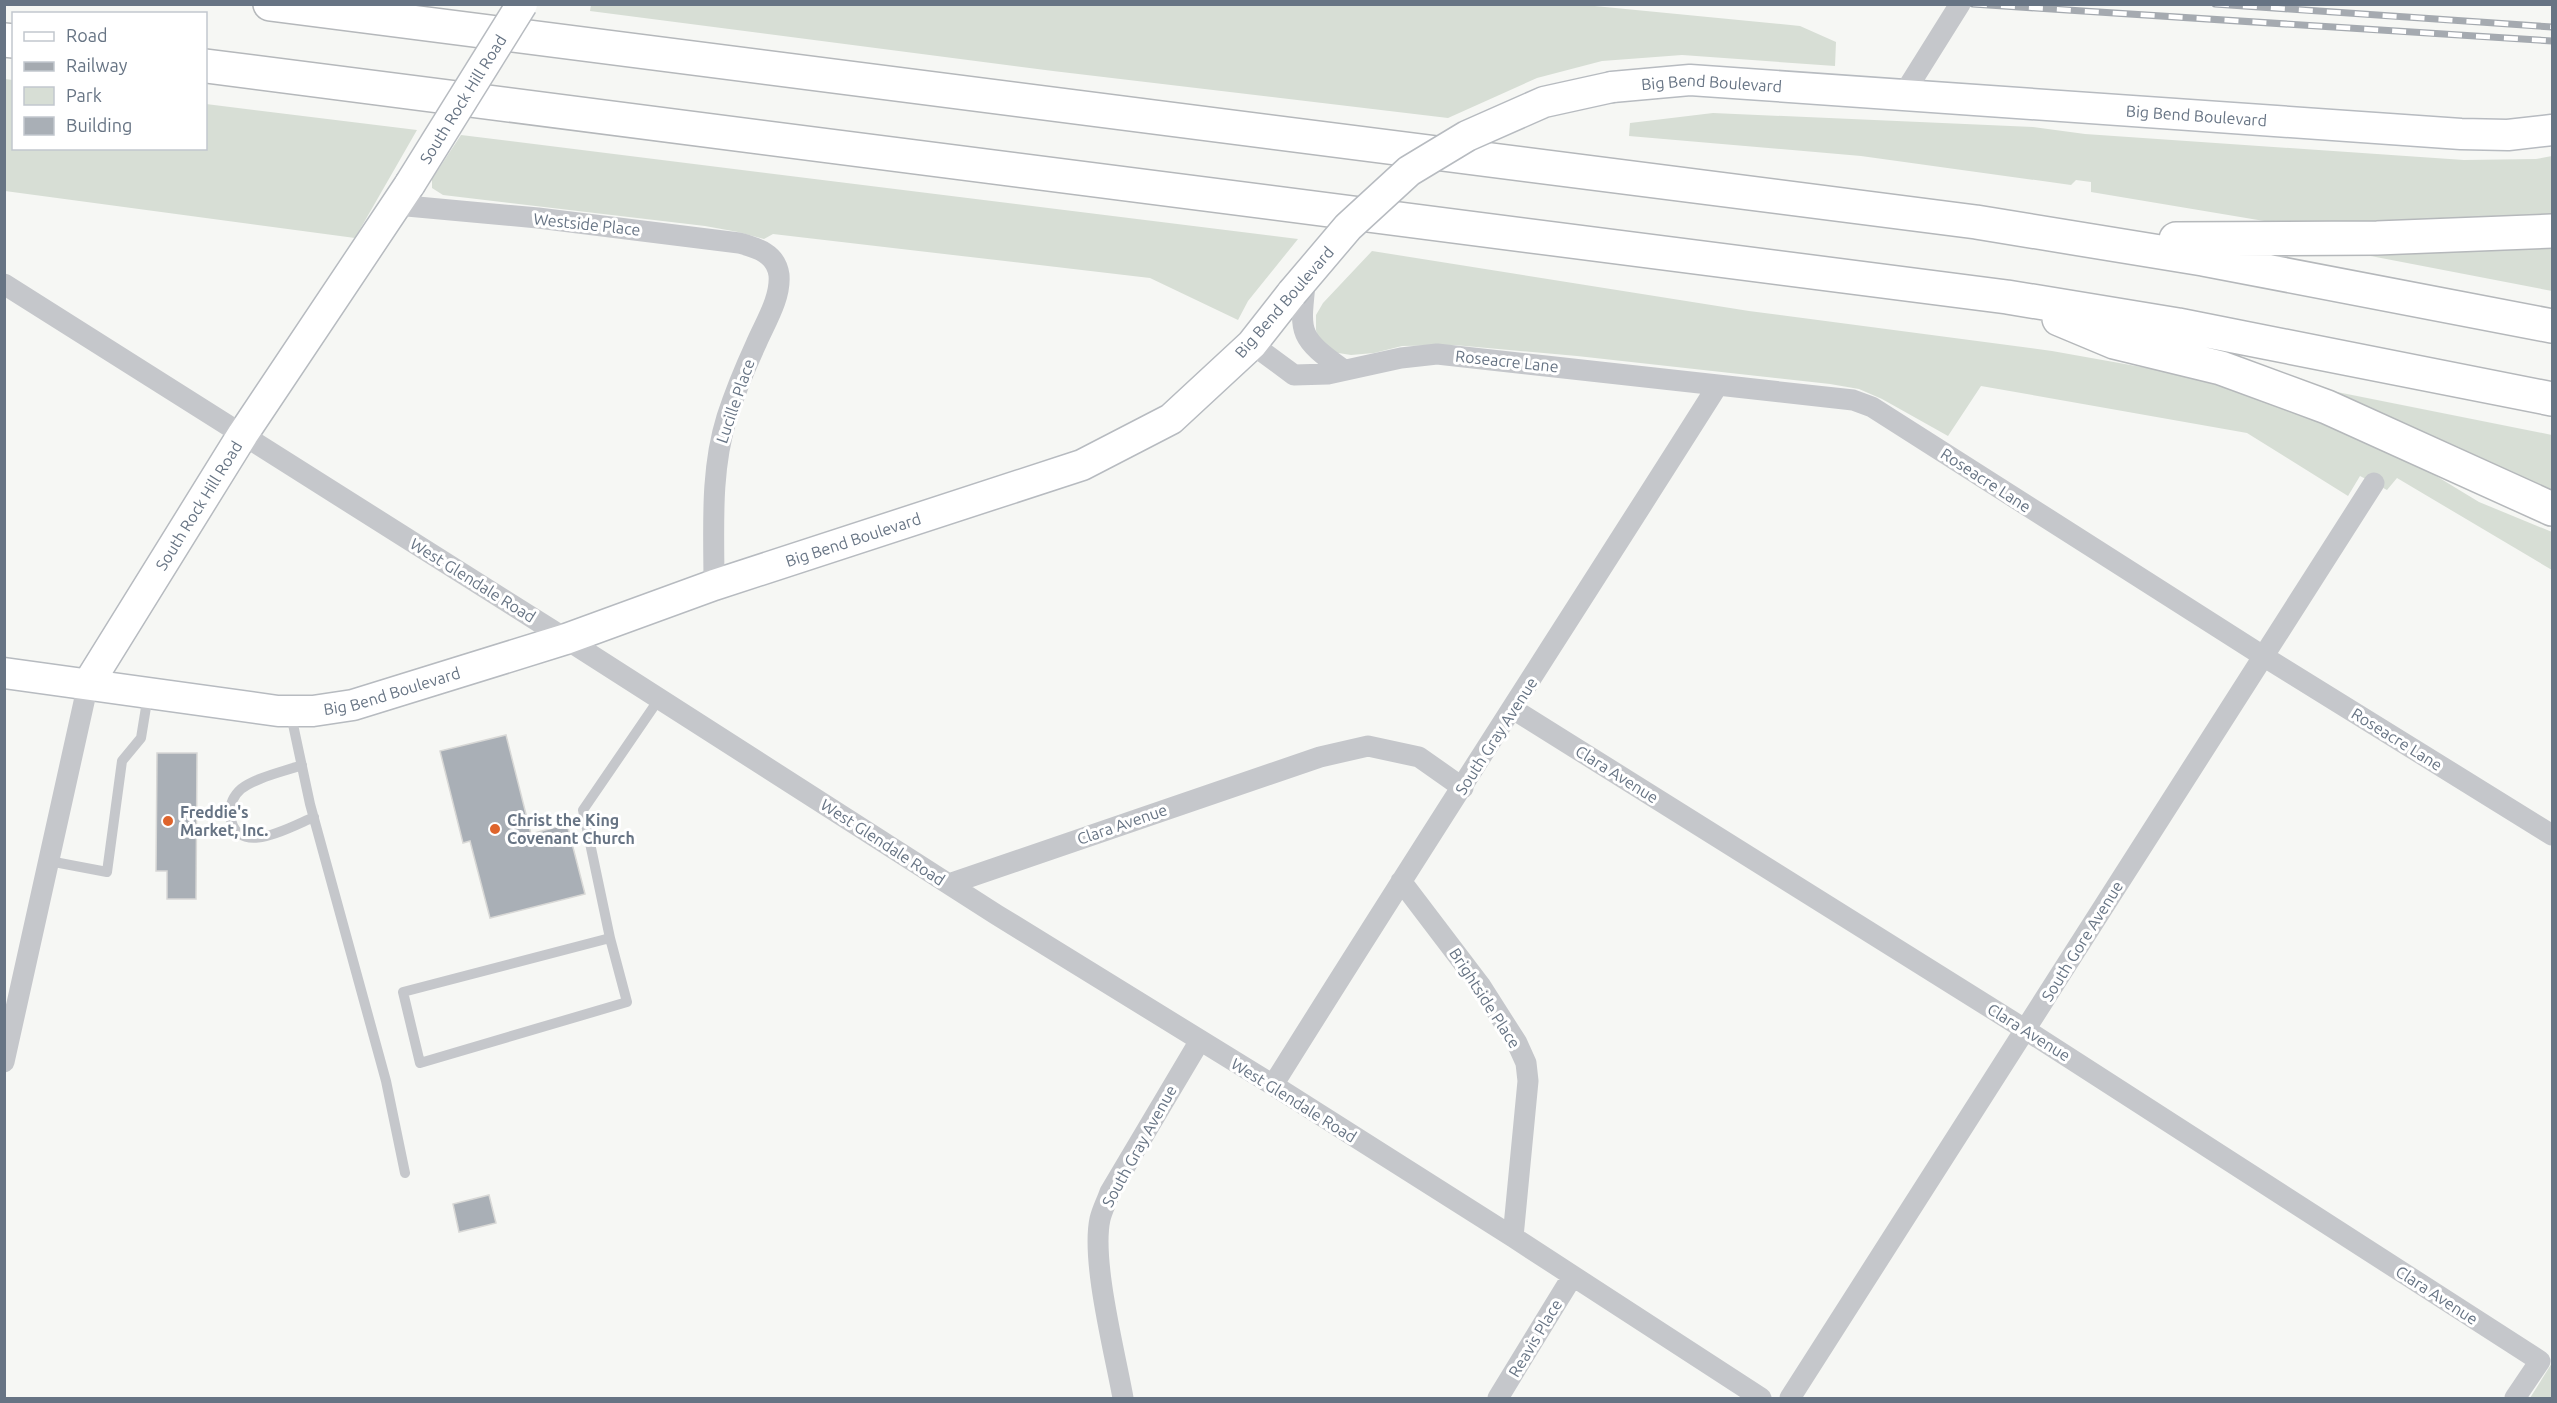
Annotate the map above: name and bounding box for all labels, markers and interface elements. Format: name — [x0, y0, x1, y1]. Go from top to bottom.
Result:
legend — [12, 12, 207, 150]
text: Road — [66, 25, 108, 45]
street label: South Rock Hill Road — [416, 31, 510, 167]
text: Railway — [66, 55, 128, 75]
street label: Big Bend Boulevard — [1640, 71, 1783, 95]
text: Park — [66, 85, 102, 105]
street label: Big Bend Boulevard — [2125, 102, 2268, 129]
text: Building — [66, 115, 132, 135]
street label: Westside Place — [533, 209, 641, 239]
street label: Big Bend Boulevard — [1231, 243, 1337, 361]
street label: Roseacre Lane — [1455, 347, 1559, 375]
street label: Lucille Place — [712, 357, 758, 445]
street label: South Rock Hill Road — [152, 438, 245, 573]
street label: Roseacre Lane — [1938, 444, 2034, 516]
street label: Big Bend Boulevard — [783, 509, 923, 570]
street label: West Glendale Road — [407, 534, 539, 626]
street label: Big Bend Boulevard — [322, 663, 462, 718]
street label: South Gray Avenue — [1451, 674, 1541, 798]
street label: Roseacre Lane — [2348, 704, 2446, 774]
street label: Clara Avenue — [1572, 741, 1662, 807]
street label: West Glendale Road — [818, 795, 948, 889]
street label: Clara Avenue — [1075, 800, 1169, 848]
place label: Freddie's Market, Inc. — [180, 803, 268, 839]
place label: Christ the King Covenant Church — [507, 811, 635, 847]
marker: Freddie's Market, Inc. — [161, 814, 175, 828]
marker: Christ the King Covenant Church — [488, 822, 502, 836]
street label: South Gore Avenue — [2038, 878, 2126, 1004]
street label: Brightside Place — [1446, 945, 1524, 1051]
street label: Clara Avenue — [1984, 999, 2074, 1065]
street label: West Glendale Road — [1228, 1054, 1360, 1146]
street label: South Gray Avenue — [1098, 1082, 1180, 1210]
street label: Clara Avenue — [2393, 1262, 2481, 1328]
street label: Reavis Place — [1505, 1296, 1565, 1380]

